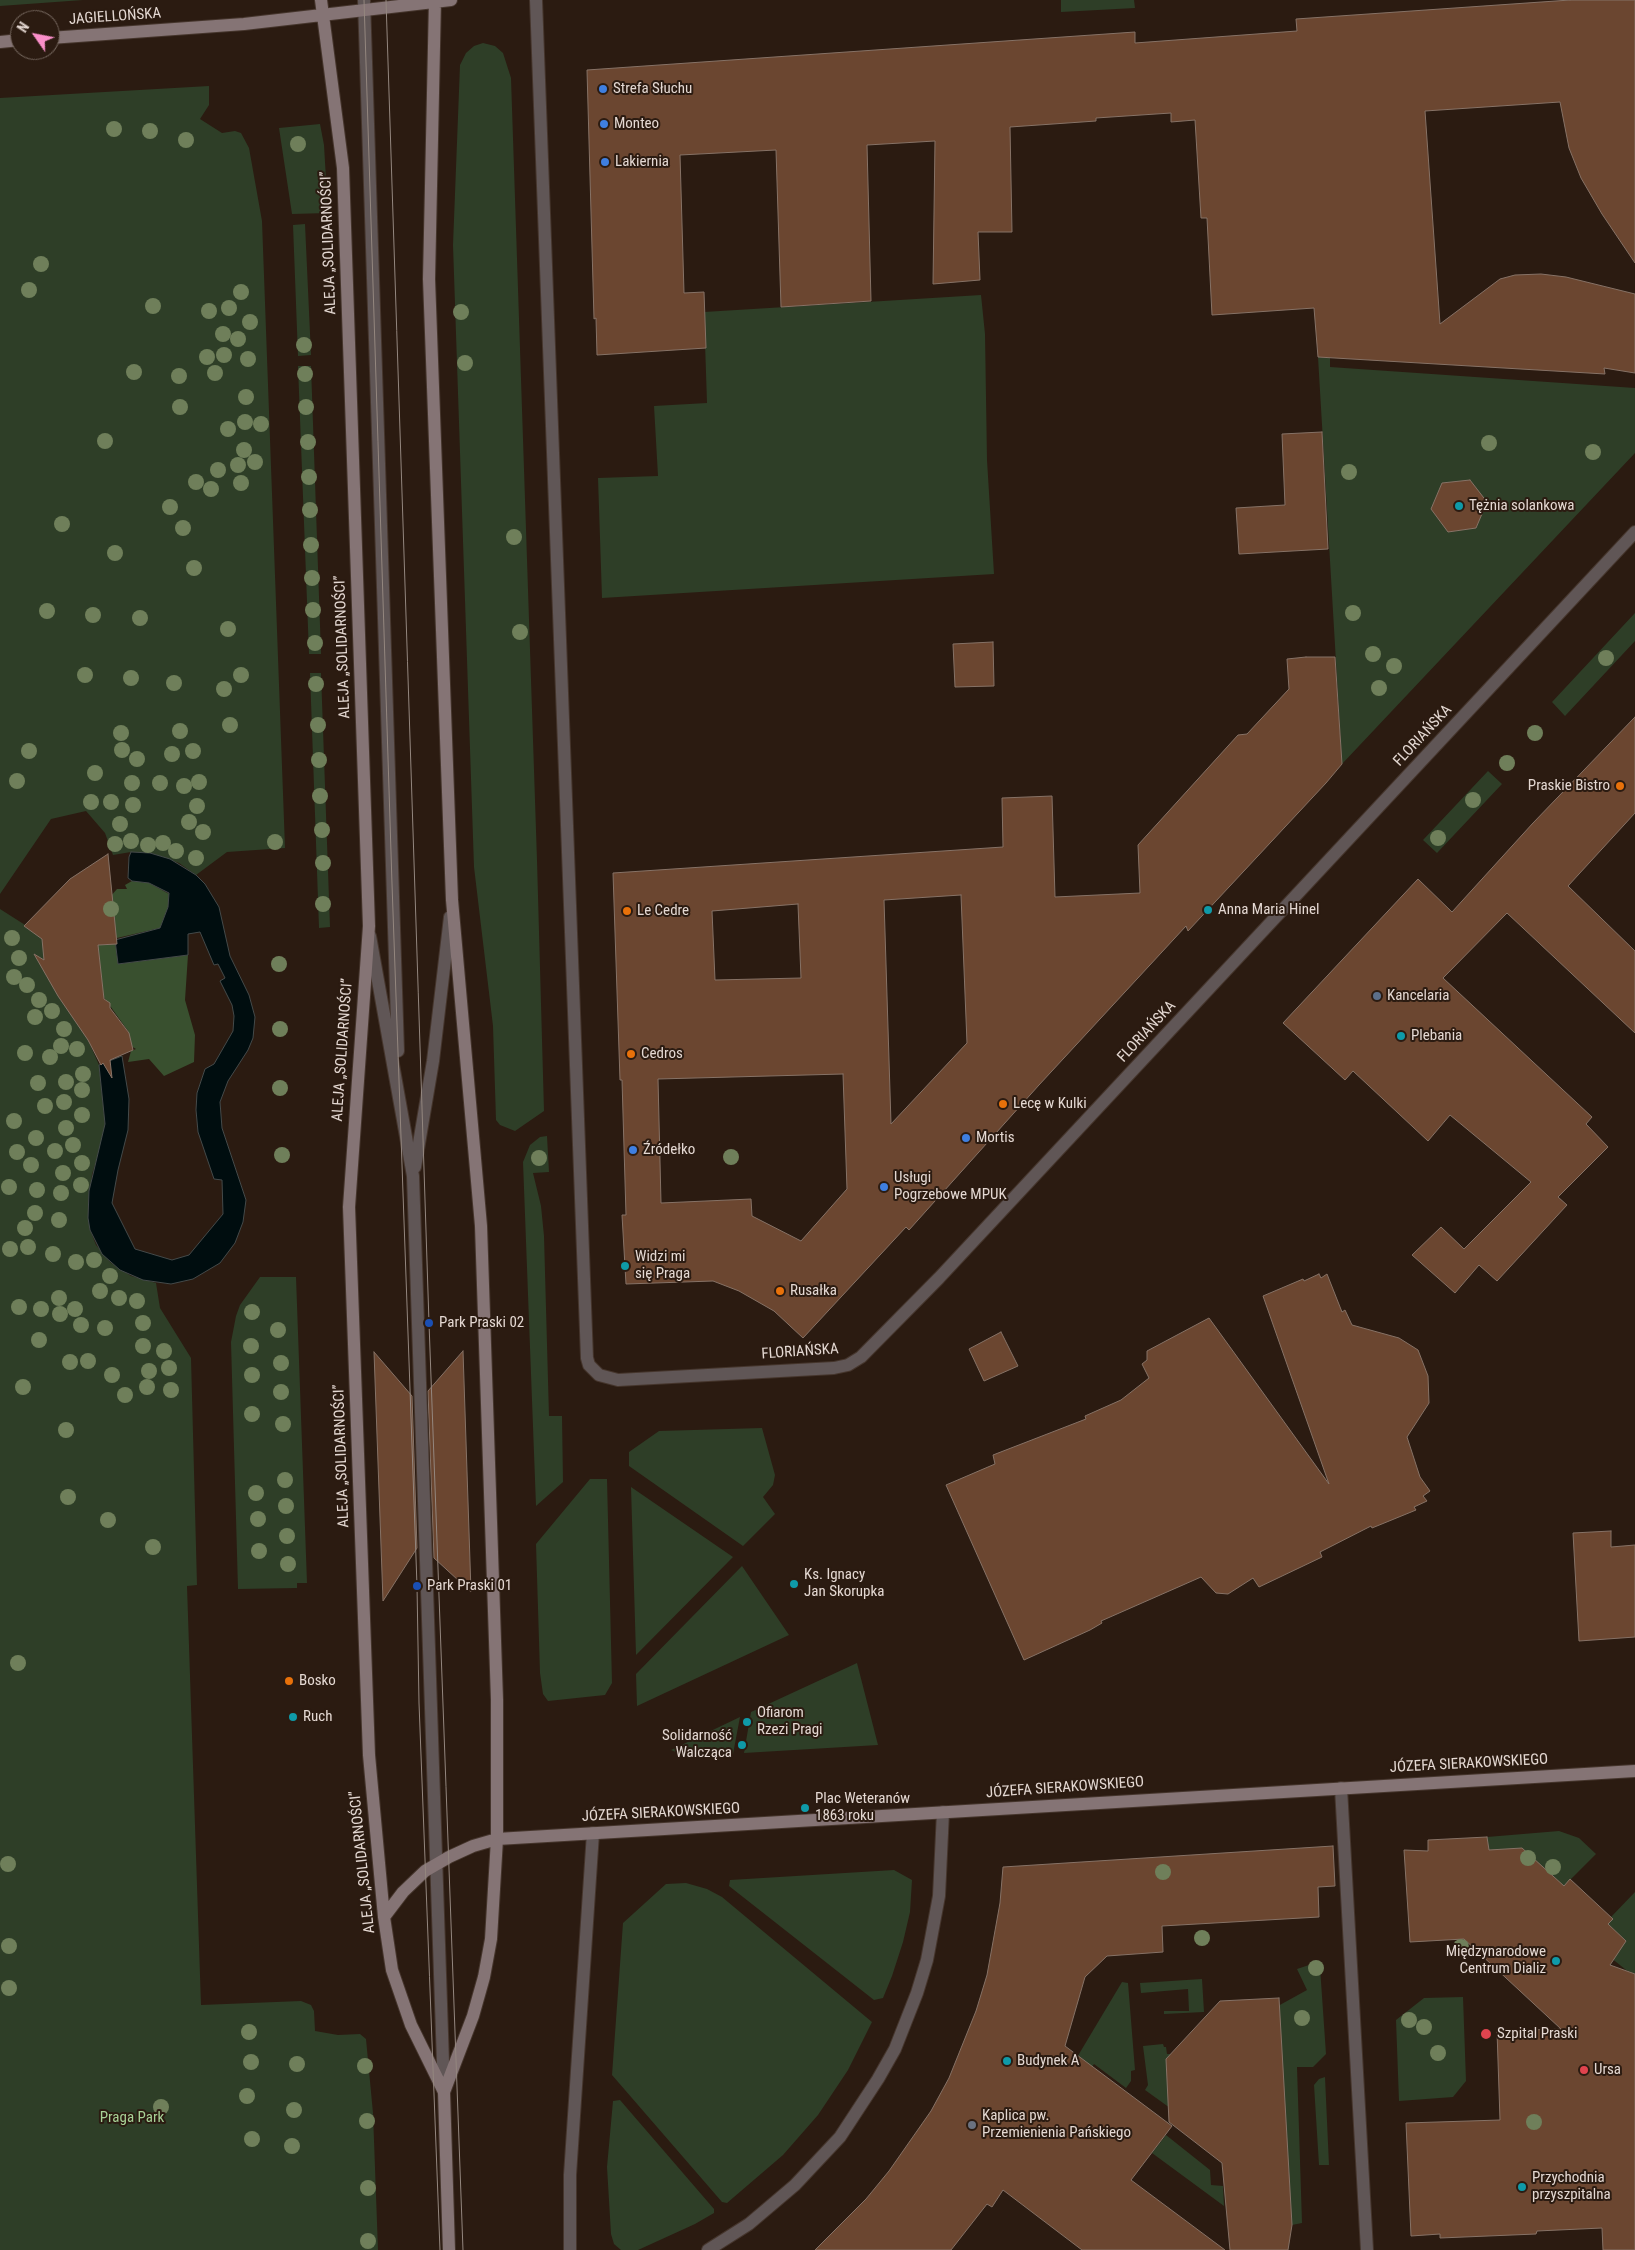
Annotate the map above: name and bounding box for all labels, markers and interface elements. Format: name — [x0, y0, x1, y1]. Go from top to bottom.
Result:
street label: JAGIELLOŃSKA — [68, 5, 162, 29]
north arrow — [10, 10, 60, 60]
text: N — [14, 19, 32, 35]
place label: Strefa Słuchu — [613, 80, 692, 98]
marker: Strefa Słuchu — [597, 83, 609, 95]
place label: Monteo — [614, 115, 659, 133]
marker: Monteo — [598, 118, 610, 130]
place label: Lakiernia — [615, 153, 669, 171]
marker: Lakiernia — [599, 156, 611, 168]
street label: ALEJA „SOLIDARNOŚCI” — [318, 171, 340, 315]
place label: Tężnia solankowa — [1469, 497, 1575, 515]
marker: Tężnia solankowa — [1453, 500, 1465, 512]
street label: ALEJA „SOLIDARNOŚCI” — [332, 575, 354, 719]
street label: FLORIAŃSKA — [1390, 702, 1456, 770]
place label: Praskie Bistro — [1528, 777, 1610, 795]
marker: Praskie Bistro — [1614, 780, 1626, 792]
place label: Anna Maria Hinel — [1218, 901, 1319, 919]
place label: Le Cedre — [637, 902, 689, 920]
marker: Anna Maria Hinel — [1202, 904, 1214, 916]
marker: Le Cedre — [621, 905, 633, 917]
street label: ALEJA „SOLIDARNOŚCI” — [329, 978, 357, 1122]
place label: Kancelaria — [1387, 987, 1449, 1005]
marker: Kancelaria — [1371, 990, 1383, 1002]
street label: FLORIAŃSKA — [1114, 998, 1180, 1066]
place label: Plebania — [1411, 1027, 1462, 1045]
marker: Plebania — [1395, 1030, 1407, 1042]
place label: Cedros — [641, 1045, 683, 1063]
marker: Cedros — [625, 1048, 637, 1060]
place label: Lecę w Kulki — [1013, 1095, 1087, 1113]
marker: Lecę w Kulki — [997, 1098, 1009, 1110]
place label: Mortis — [976, 1129, 1015, 1147]
marker: Mortis — [960, 1132, 972, 1144]
place label: Źródełko — [643, 1141, 695, 1159]
marker: Źródełko — [627, 1144, 639, 1156]
place label: Usługi Pogrzebowe MPUK — [894, 1169, 1007, 1204]
marker: Usługi Pogrzebowe MPUK — [878, 1181, 890, 1193]
place label: Widzi mi się Praga — [635, 1248, 690, 1283]
marker: Widzi mi się Praga — [619, 1260, 631, 1272]
place label: Rusałka — [790, 1282, 837, 1300]
marker: Rusałka — [774, 1285, 786, 1297]
place label: Park Praski 02 — [439, 1314, 524, 1332]
marker: Park Praski 02 — [423, 1317, 435, 1329]
street label: FLORIAŃSKA — [761, 1340, 839, 1364]
street label: ALEJA „SOLIDARNOŚCI” — [331, 1384, 353, 1528]
place label: Ks. Ignacy Jan Skorupka — [804, 1566, 884, 1601]
place label: Park Praski 01 — [427, 1577, 512, 1595]
marker: Ks. Ignacy Jan Skorupka — [788, 1578, 800, 1590]
marker: Park Praski 01 — [411, 1580, 423, 1592]
place label: Bosko — [299, 1672, 336, 1690]
marker: Bosko — [283, 1675, 295, 1687]
place label: Ofiarom Rzezi Pragi — [757, 1704, 823, 1739]
place label: Ruch — [303, 1708, 332, 1726]
marker: Ruch — [287, 1711, 299, 1723]
marker: Ofiarom Rzezi Pragi — [741, 1716, 753, 1728]
place label: Solidarność Walcząca — [662, 1727, 732, 1762]
marker: Solidarność Walcząca — [736, 1739, 748, 1751]
street label: JÓZEFA SIERAKOWSKIEGO — [1389, 1751, 1549, 1777]
street label: JÓZEFA SIERAKOWSKIEGO — [985, 1773, 1145, 1803]
street label: ALEJA „SOLIDARNOŚCI” — [347, 1790, 379, 1934]
place label: Plac Weteranów 1863 roku — [815, 1790, 910, 1825]
street label: JÓZEFA SIERAKOWSKIEGO — [581, 1800, 741, 1826]
marker: Plac Weteranów 1863 roku — [799, 1802, 811, 1814]
place label: Międzynarodowe Centrum Dializ — [1446, 1943, 1546, 1978]
marker: Międzynarodowe Centrum Dializ — [1550, 1955, 1562, 1967]
place label: Szpital Praski — [1497, 2025, 1578, 2043]
marker: Szpital Praski — [1479, 2027, 1493, 2041]
place label: Budynek A — [1017, 2052, 1079, 2070]
marker: Budynek A — [1001, 2055, 1013, 2067]
place label: Ursa — [1594, 2061, 1621, 2079]
marker: Ursa — [1578, 2064, 1590, 2076]
place label: Kaplica pw. Przemienienia Pańskiego — [982, 2107, 1131, 2142]
park label: Praga Park — [100, 2109, 164, 2127]
marker: Kaplica pw. Przemienienia Pańskiego — [966, 2119, 978, 2131]
place label: Przychodnia przyszpitalna — [1532, 2169, 1611, 2204]
marker: Przychodnia przyszpitalna — [1516, 2181, 1528, 2193]

